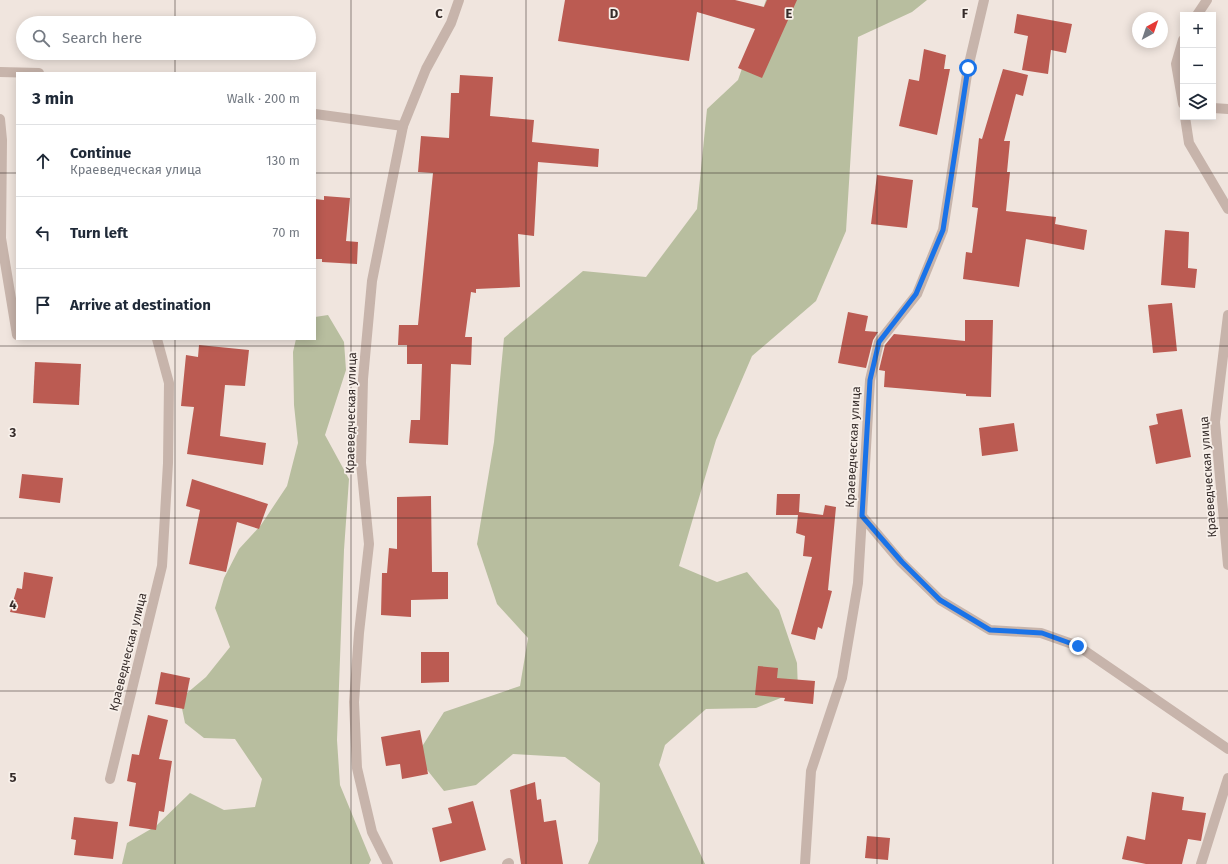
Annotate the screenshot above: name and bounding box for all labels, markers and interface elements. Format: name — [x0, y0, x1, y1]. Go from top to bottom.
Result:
text: C — [435, 6, 443, 21]
text: D — [610, 6, 619, 21]
text: E — [786, 6, 793, 21]
text: F — [962, 6, 969, 21]
north arrow — [1132, 12, 1168, 48]
map controls — [1180, 12, 1216, 120]
button: + — [1180, 12, 1216, 48]
search box — [16, 16, 316, 60]
icon: search — [30, 27, 52, 49]
text: Search here — [62, 29, 142, 47]
button: − — [1180, 48, 1216, 84]
route start — [959, 59, 977, 77]
button: layers — [1180, 84, 1216, 120]
text: 3 min — [32, 88, 74, 109]
text: Walk · 200 m — [227, 91, 300, 106]
text: Continue — [70, 144, 131, 162]
icon: ahead — [32, 150, 54, 172]
text: 130 m — [266, 153, 300, 168]
text: Краеведческая улица — [70, 162, 202, 177]
icon: left — [32, 222, 54, 244]
text: Turn left — [70, 224, 128, 242]
text: 70 m — [273, 225, 300, 240]
icon: arrive — [32, 294, 54, 316]
text: Arrive at destination — [70, 296, 211, 314]
street label: Краеведческая улица — [343, 352, 359, 474]
street label: Краеведческая улица — [843, 386, 863, 508]
street label: Краеведческая улица — [1197, 416, 1219, 538]
text: 3 — [9, 425, 17, 440]
street label: Краеведческая улица — [107, 591, 149, 713]
text: 4 — [9, 597, 17, 612]
route end — [1069, 637, 1087, 655]
text: 5 — [10, 770, 17, 785]

